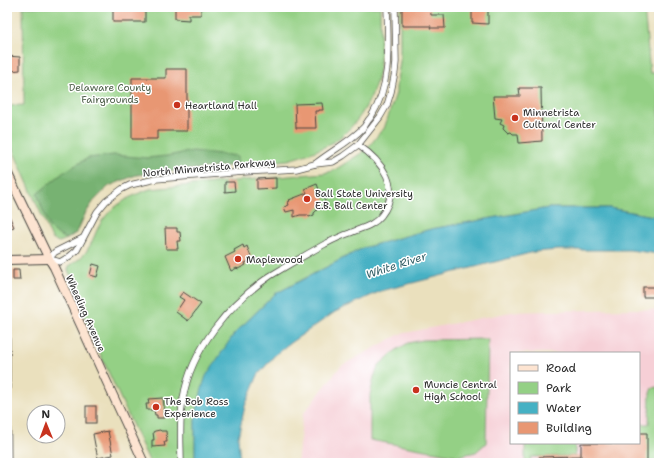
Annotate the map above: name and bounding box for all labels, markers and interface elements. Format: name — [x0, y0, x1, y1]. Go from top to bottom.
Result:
park label: Delaware County Fairgrounds — [69, 81, 151, 106]
place label: Heartland Hall — [185, 99, 257, 112]
marker: Heartland Hall — [172, 100, 182, 110]
place label: Minnetrista Cultural Center — [523, 106, 596, 131]
marker: Minnetrista Cultural Center — [510, 113, 520, 123]
street label: North Minnetrista Parkway — [142, 155, 276, 180]
place label: Ball State University E.B. Ball Center — [315, 187, 413, 212]
marker: Ball State University E.B. Ball Center — [302, 194, 312, 204]
water label: White River — [364, 248, 429, 282]
place label: Maplewood — [246, 253, 304, 266]
marker: Maplewood — [233, 254, 243, 264]
street label: Wheeling Avenue — [63, 273, 109, 354]
legend — [510, 352, 640, 444]
text: Road — [546, 360, 577, 376]
place label: Muncie Central High School — [424, 378, 497, 403]
text: Park — [546, 380, 572, 396]
marker: Muncie Central High School — [411, 385, 421, 395]
place label: The Bob Ross Experience — [164, 395, 228, 420]
text: Water — [546, 400, 582, 416]
marker: The Bob Ross Experience — [151, 402, 161, 412]
north arrow — [26, 404, 66, 444]
text: N — [41, 407, 51, 422]
text: Building — [546, 420, 592, 436]

